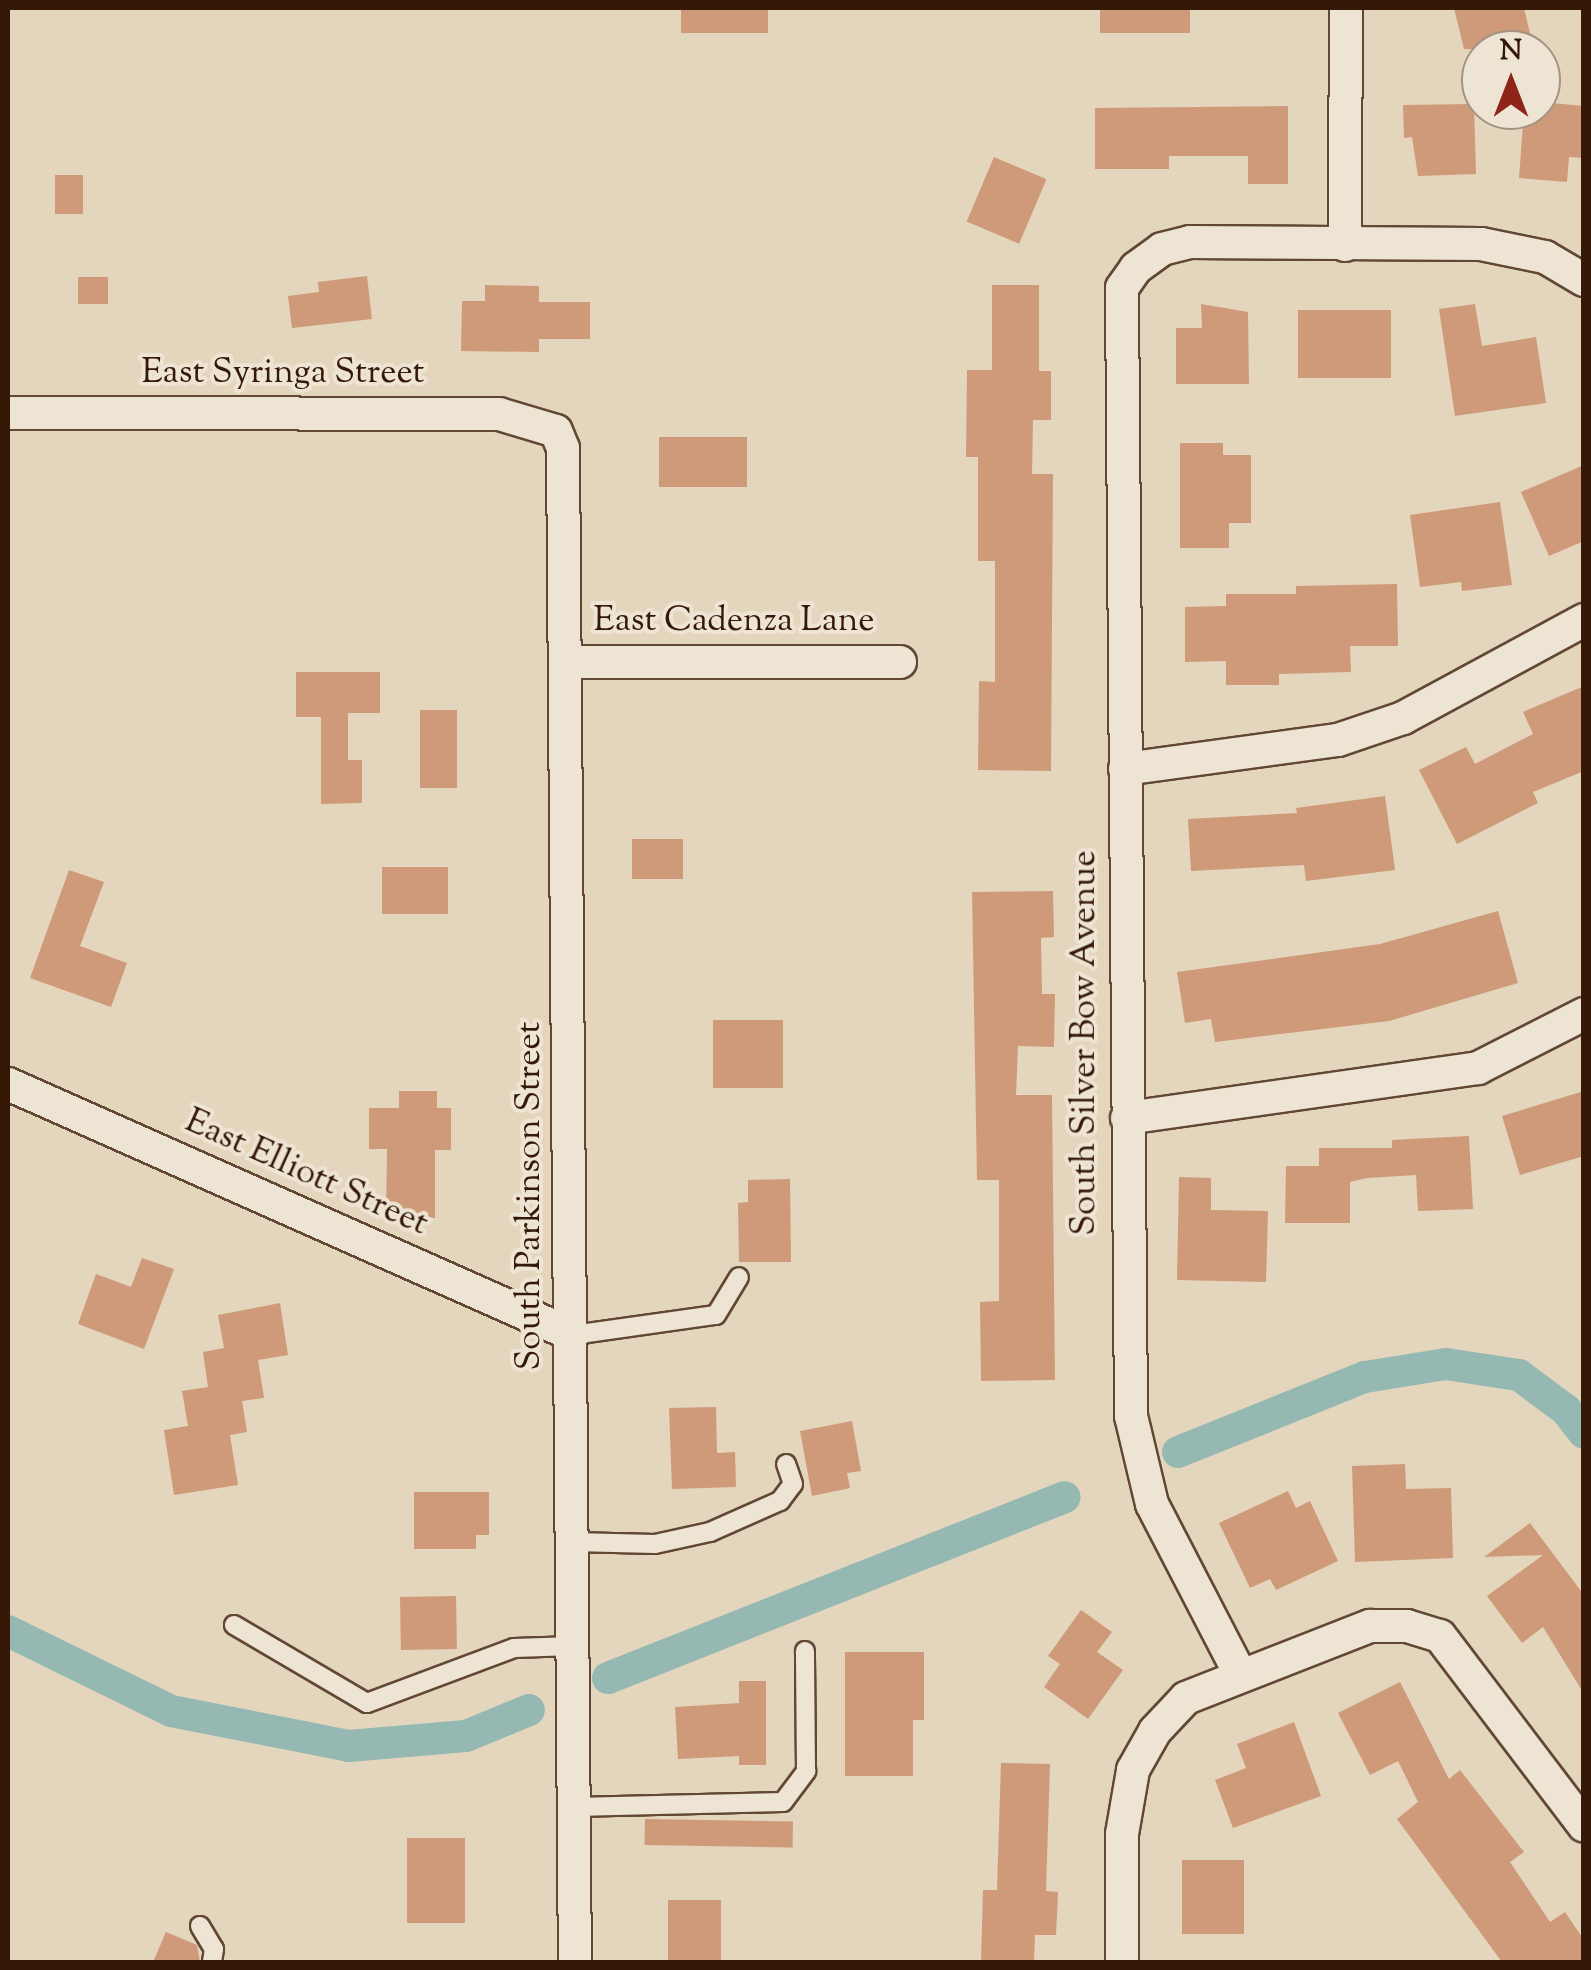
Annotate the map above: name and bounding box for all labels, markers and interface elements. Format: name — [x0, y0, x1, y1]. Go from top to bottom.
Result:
north arrow — [1461, 30, 1561, 130]
text: N — [1500, 32, 1522, 72]
street label: East Syringa Street — [141, 353, 425, 395]
street label: East Cadenza Lane — [594, 601, 874, 643]
street label: South Silver Bow Avenue — [1065, 850, 1107, 1236]
street label: South Parkinson Street — [510, 1021, 552, 1371]
street label: East Elliott Street — [178, 1102, 434, 1246]

